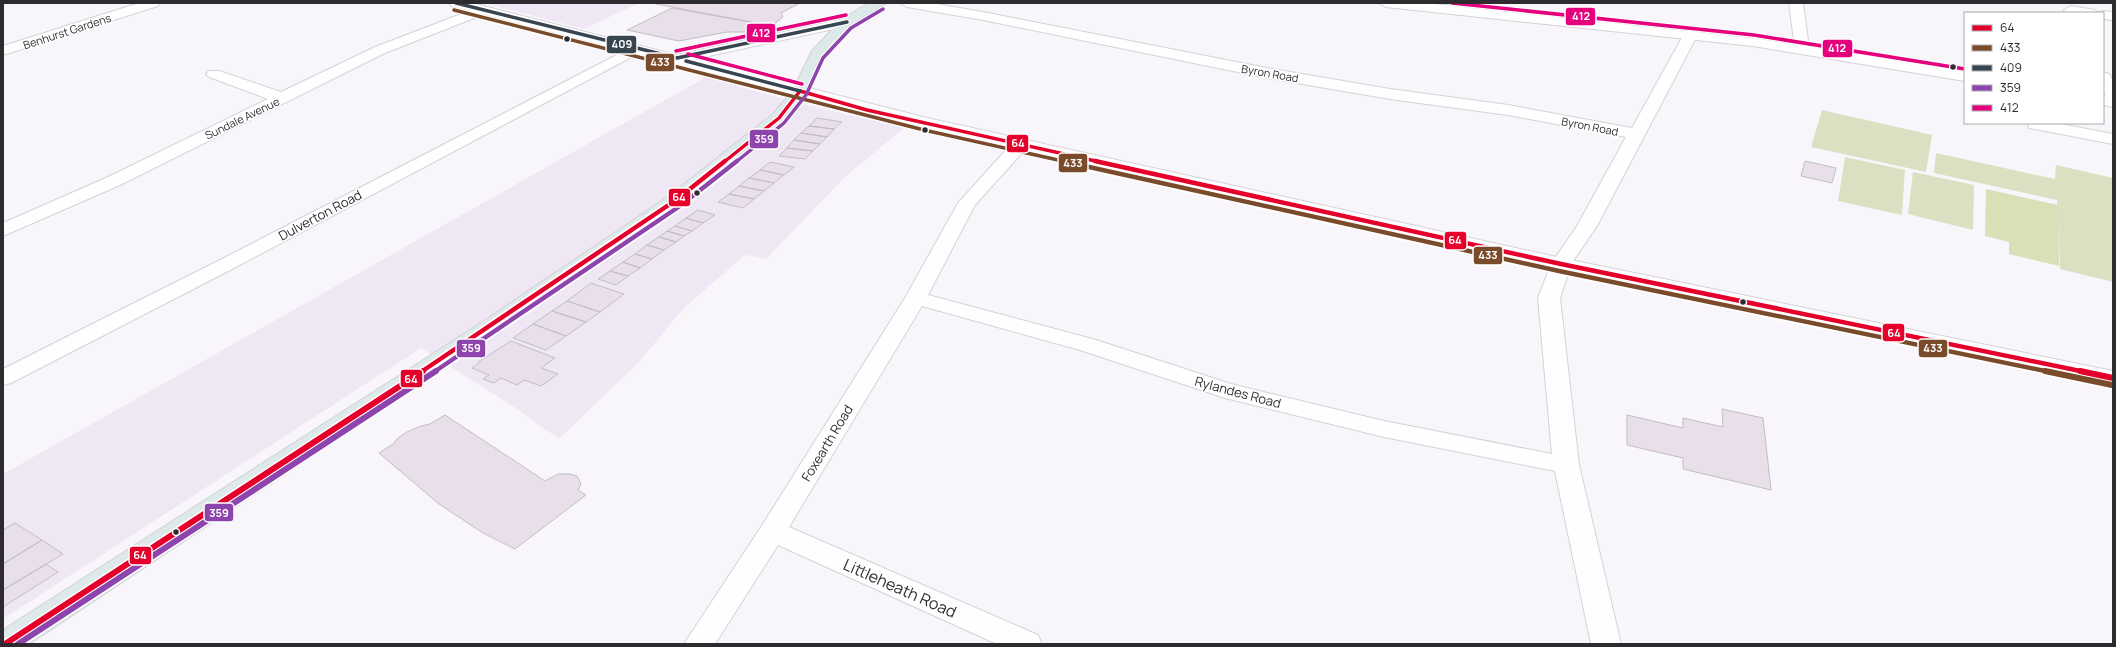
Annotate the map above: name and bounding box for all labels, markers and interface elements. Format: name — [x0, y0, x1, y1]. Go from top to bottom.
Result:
line badge: 412 — [1565, 7, 1596, 26]
text: 412 — [1572, 8, 1590, 23]
street label: Benhurst Gardens — [21, 10, 113, 52]
legend — [1964, 12, 2104, 124]
text: 64 — [2000, 19, 2015, 36]
line badge: 412 — [746, 23, 776, 43]
text: 412 — [752, 25, 770, 40]
unlabelled marker — [562, 34, 572, 44]
line badge: 409 — [606, 35, 637, 54]
text: 409 — [612, 36, 633, 51]
line badge: 412 — [1822, 39, 1853, 58]
text: 433 — [2000, 39, 2020, 56]
text: 412 — [1828, 40, 1846, 55]
line badge: 433 — [645, 53, 675, 72]
text: 433 — [650, 54, 670, 69]
text: 409 — [2000, 59, 2022, 76]
street label: Byron Road — [1240, 61, 1300, 85]
unlabelled marker — [1948, 62, 1958, 72]
text: 359 — [2000, 79, 2021, 96]
street label: Sundale Avenue — [202, 93, 282, 143]
text: 412 — [2000, 99, 2019, 116]
street label: Byron Road — [1560, 113, 1620, 139]
unlabelled marker — [920, 125, 930, 135]
line badge: 359 — [749, 129, 779, 149]
text: 359 — [754, 131, 774, 146]
line badge: 64 — [1006, 134, 1029, 153]
text: 64 — [1011, 135, 1025, 150]
line badge: 433 — [1058, 153, 1088, 173]
text: 433 — [1063, 155, 1083, 170]
street label: Dulverton Road — [275, 185, 365, 245]
line badge: 64 — [668, 188, 691, 207]
unlabelled marker — [692, 188, 702, 198]
text: 64 — [672, 189, 686, 204]
line badge: 64 — [1444, 231, 1467, 250]
text: 64 — [1448, 232, 1462, 247]
line badge: 433 — [1473, 246, 1503, 265]
text: 433 — [1478, 247, 1498, 262]
unlabelled marker — [1738, 297, 1748, 307]
line badge: 64 — [1882, 323, 1905, 342]
text: 64 — [1887, 325, 1901, 340]
line badge: 359 — [456, 339, 486, 358]
line badge: 433 — [1918, 339, 1948, 358]
text: 359 — [461, 340, 481, 355]
text: 433 — [1923, 340, 1943, 355]
line badge: 64 — [400, 369, 423, 388]
text: 64 — [404, 371, 418, 386]
street label: Rylandes Road — [1193, 372, 1283, 412]
street label: Foxearth Road — [797, 401, 857, 485]
line badge: 359 — [204, 503, 234, 522]
text: 359 — [209, 505, 229, 520]
unlabelled marker — [171, 527, 181, 537]
line badge: 64 — [129, 546, 152, 565]
text: 64 — [133, 547, 147, 562]
street label: Littleheath Road — [840, 553, 960, 623]

